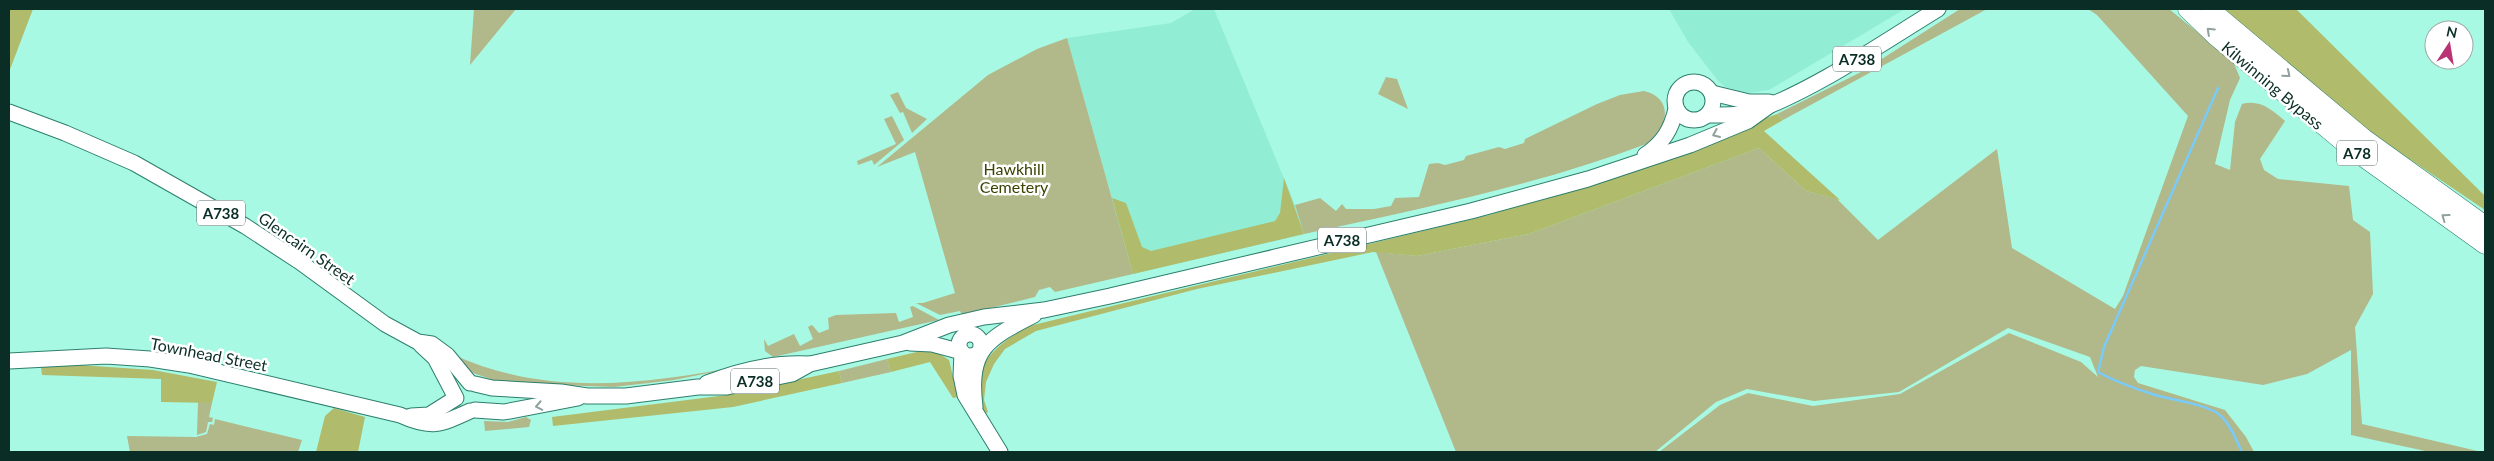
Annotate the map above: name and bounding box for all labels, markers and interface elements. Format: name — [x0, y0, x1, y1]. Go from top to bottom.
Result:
north arrow — [2424, 20, 2474, 70]
text: N — [2445, 22, 2459, 41]
one-way arrow — [2207, 28, 2216, 37]
street label: Kilwinning Bypass — [2218, 37, 2328, 133]
road number: A738 — [1833, 46, 1881, 72]
one-way arrow — [2282, 68, 2291, 77]
one-way arrow — [1712, 128, 1721, 139]
road number: A78 — [2337, 140, 2377, 166]
park label: Hawkhill Cemetery — [980, 159, 1049, 196]
road number: A738 — [197, 200, 245, 226]
street label: Glencairn Street — [255, 208, 359, 288]
one-way arrow — [2441, 214, 2451, 223]
road number: A738 — [1318, 228, 1366, 252]
street label: Townhead Street — [149, 333, 269, 375]
road number: A738 — [731, 368, 779, 394]
one-way arrow — [534, 400, 543, 410]

